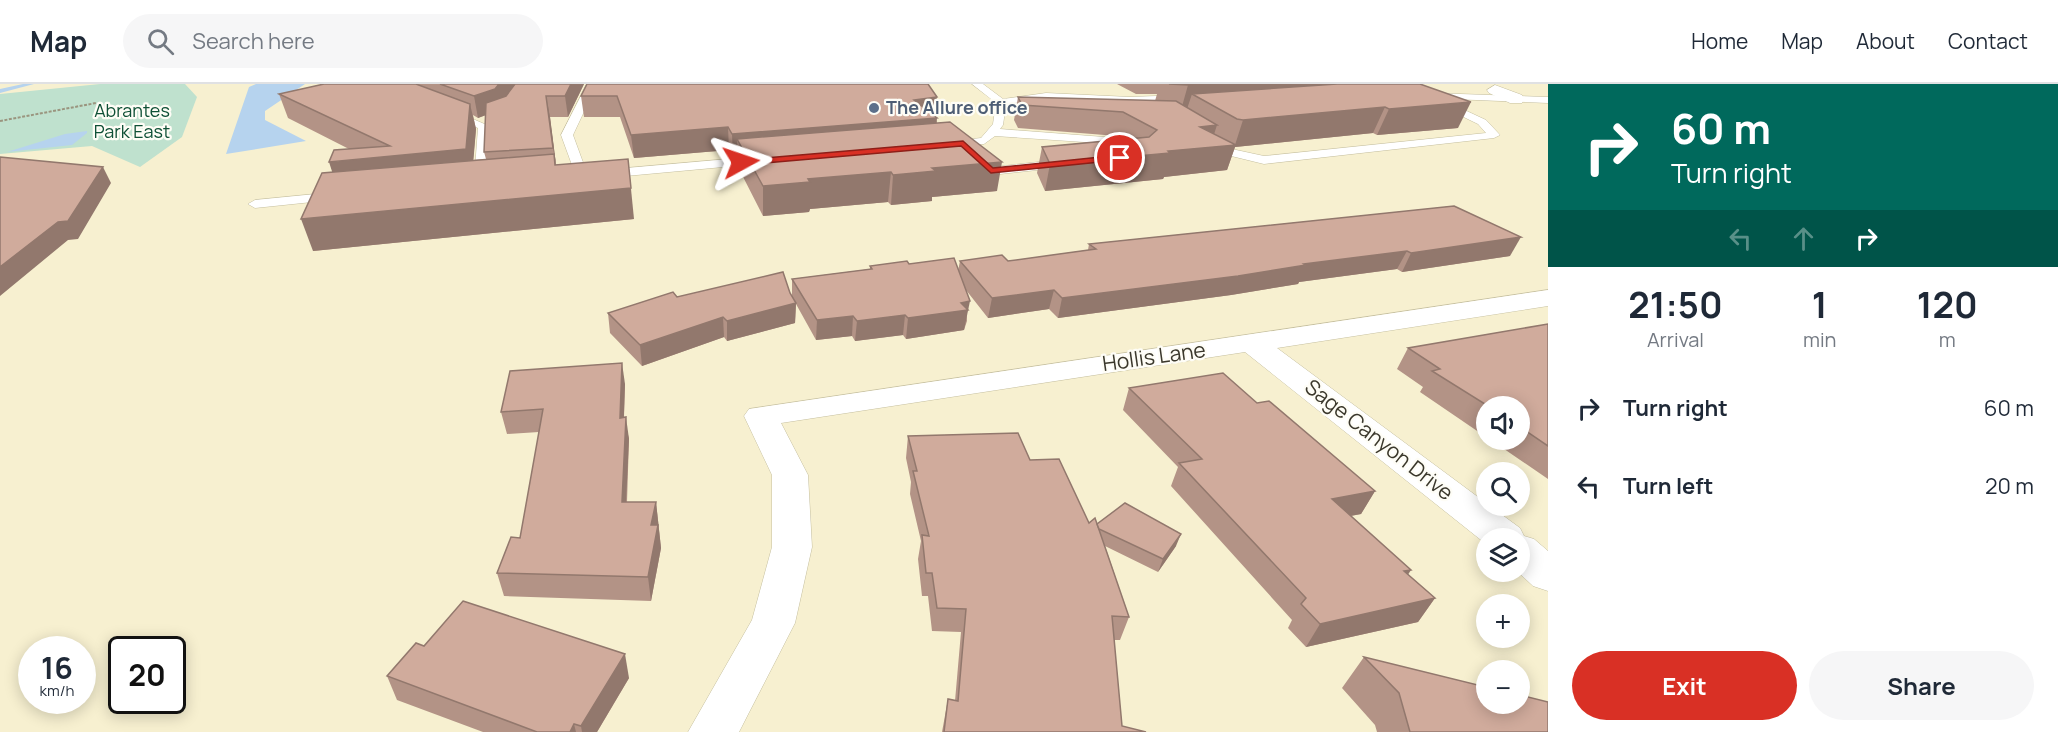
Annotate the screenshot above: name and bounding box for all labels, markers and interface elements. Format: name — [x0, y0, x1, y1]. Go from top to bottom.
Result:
search box — [123, 14, 543, 68]
text: Map — [30, 22, 87, 60]
icon: search — [144, 25, 177, 58]
text: Search here — [192, 26, 315, 56]
text: Home — [1691, 27, 1748, 55]
text: Map — [1781, 27, 1823, 55]
text: About — [1856, 27, 1915, 55]
text: Contact — [1948, 27, 2028, 55]
place label: The Allure office — [886, 95, 1028, 119]
park label: Abrantes Park East — [94, 98, 170, 143]
text: 60 m — [1671, 99, 1771, 157]
marker: The Allure office — [867, 101, 881, 115]
icon: right — [1572, 108, 1650, 186]
position arrow — [709, 130, 773, 194]
pin — [1094, 132, 1145, 183]
icon: arrive — [1103, 141, 1136, 174]
text: Turn right — [1671, 154, 1792, 191]
icon: left — [1724, 222, 1757, 255]
icon: ahead — [1787, 222, 1820, 255]
icon: right — [1850, 222, 1883, 255]
text: 21:50 — [1628, 280, 1723, 329]
text: 1 — [1812, 280, 1828, 329]
text: 120 — [1917, 280, 1978, 329]
text: Arrival — [1647, 326, 1704, 353]
text: min — [1803, 326, 1836, 353]
text: m — [1939, 326, 1956, 353]
street label: Hollis Lane — [1101, 335, 1207, 377]
street label: Sage Canyon Drive — [1300, 372, 1460, 506]
icon: right — [1572, 392, 1605, 425]
text: Turn right — [1623, 393, 1728, 423]
text: 60 m — [1984, 393, 2034, 423]
map controls — [1476, 396, 1530, 714]
button: sound — [1476, 396, 1530, 450]
button: search — [1476, 462, 1530, 516]
icon: left — [1572, 470, 1605, 503]
text: Turn left — [1623, 471, 1713, 501]
text: 20 m — [1985, 471, 2034, 501]
button: layers — [1476, 528, 1530, 582]
button: + — [1476, 594, 1530, 648]
speed limit sign: 20 — [108, 636, 186, 714]
text: 16 — [41, 647, 73, 688]
button: Exit — [1572, 651, 1797, 720]
button: Share — [1809, 651, 2034, 720]
button: − — [1476, 660, 1530, 714]
text: km/h — [40, 680, 74, 701]

